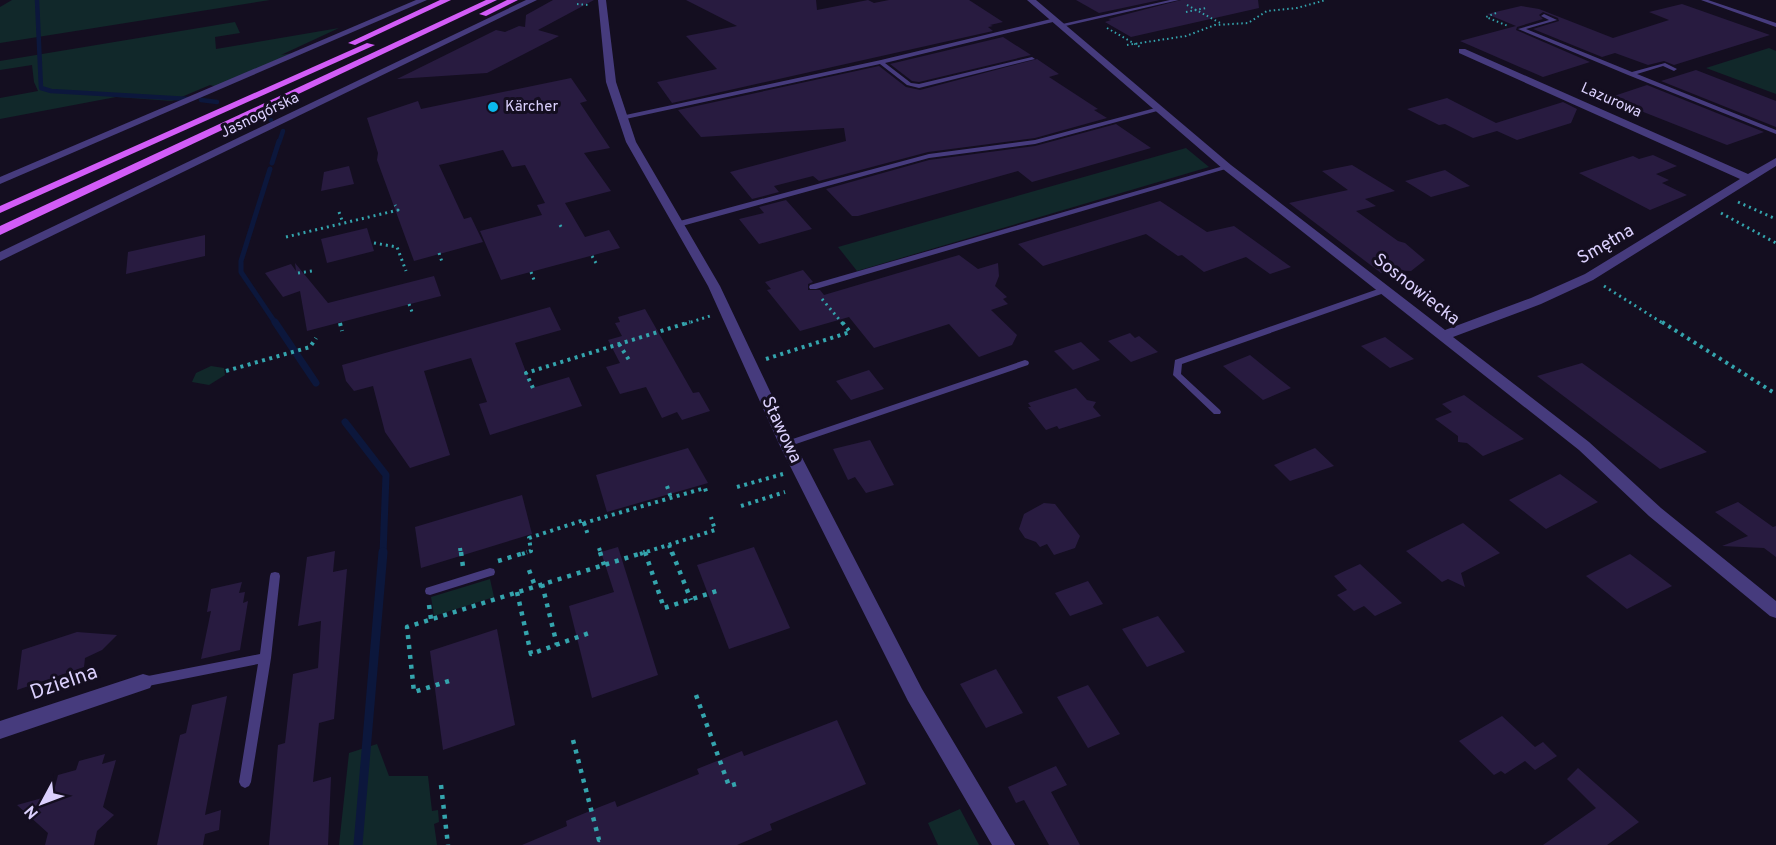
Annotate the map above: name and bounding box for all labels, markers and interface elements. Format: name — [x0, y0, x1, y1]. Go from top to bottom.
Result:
street label: Lazurowa — [1578, 79, 1644, 123]
street label: Jasnogórska — [217, 89, 303, 143]
place label: Kärcher — [505, 98, 558, 117]
marker: Kärcher — [486, 100, 500, 114]
street label: Smętna — [1574, 220, 1638, 270]
street label: Sosnowiecka — [1368, 249, 1464, 331]
street label: Stawowa — [756, 393, 806, 467]
street label: Dzielna — [27, 659, 101, 707]
north arrow — [12, 773, 72, 833]
text: N — [21, 801, 44, 822]

